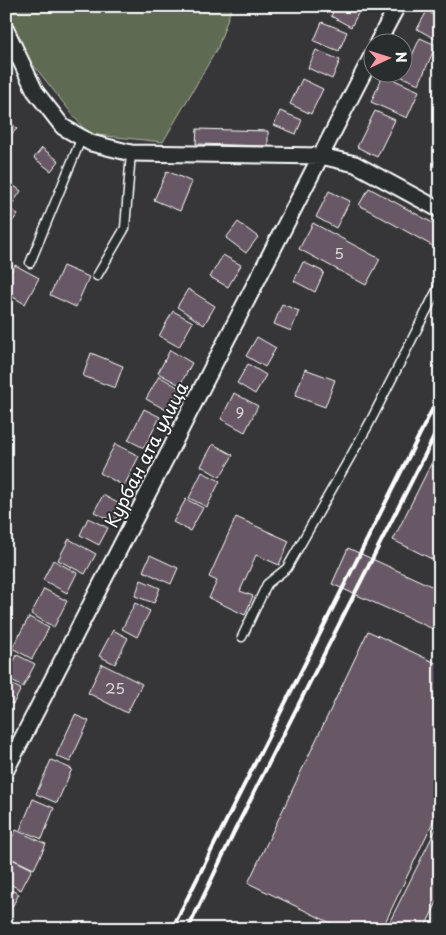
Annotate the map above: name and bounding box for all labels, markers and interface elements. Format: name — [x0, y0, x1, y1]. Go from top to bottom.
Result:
north arrow — [364, 32, 414, 82]
text: N — [391, 51, 412, 63]
house number: 5 — [334, 241, 344, 264]
street label: Курбан ата улица — [97, 376, 194, 532]
house number: 9 — [236, 400, 244, 423]
house number: 25 — [105, 676, 125, 699]

